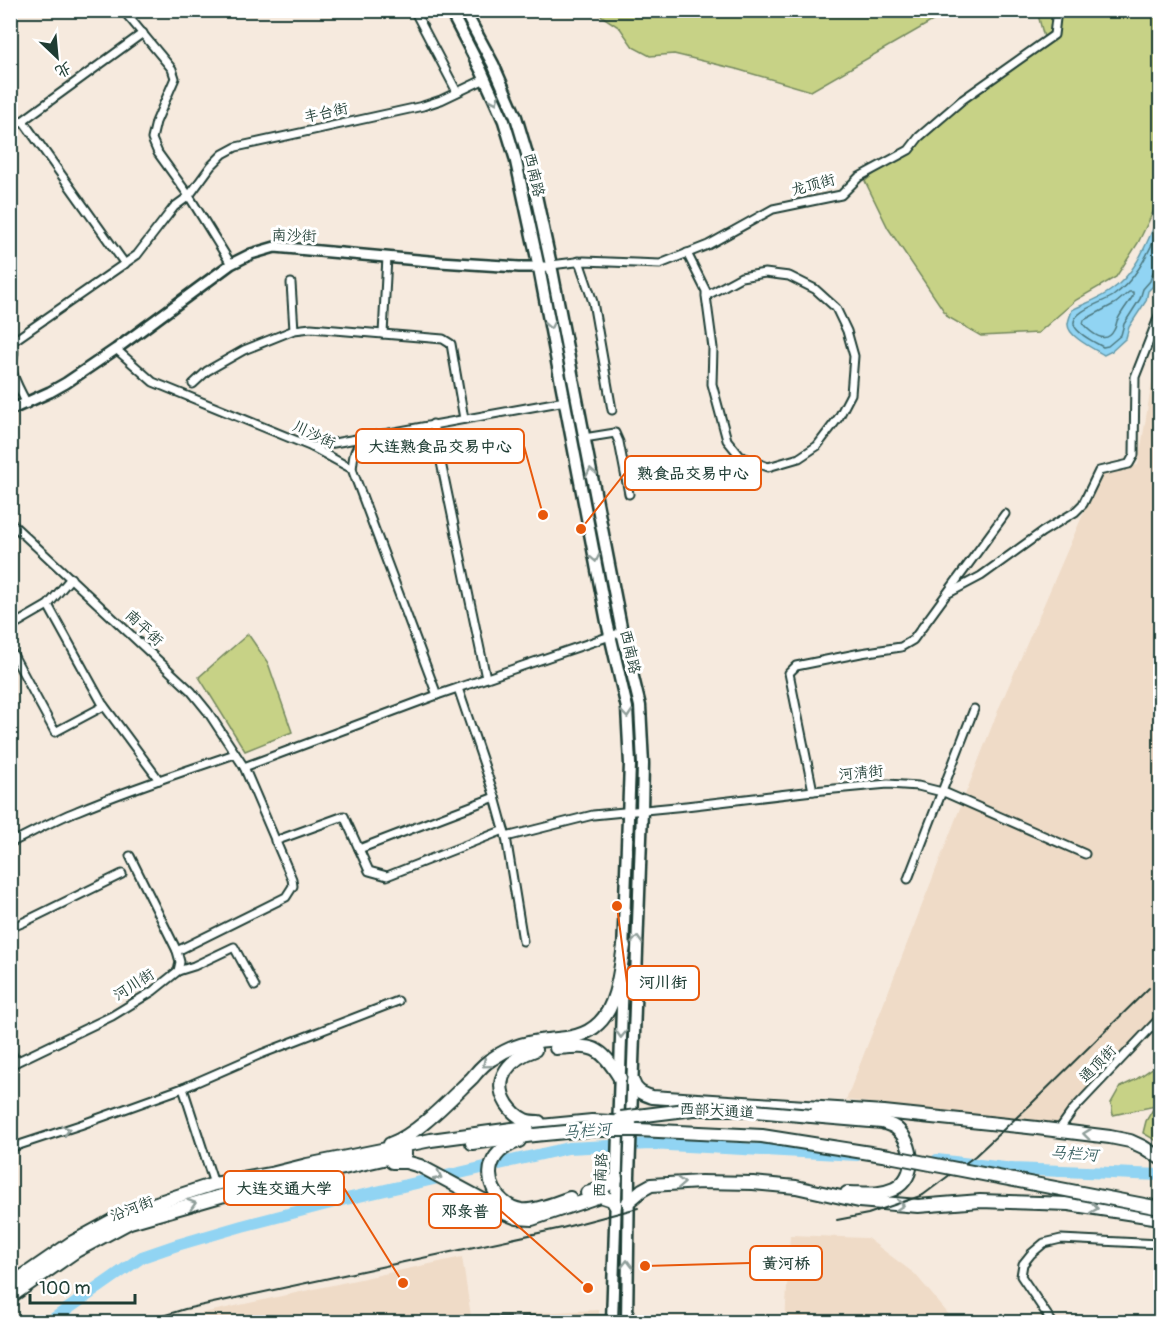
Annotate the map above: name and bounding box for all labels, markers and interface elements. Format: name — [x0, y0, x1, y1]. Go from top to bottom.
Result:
north arrow — [27, 27, 87, 87]
text: 北 — [52, 57, 75, 82]
one-way arrow — [488, 94, 500, 105]
street label: 丰台街 — [302, 99, 350, 127]
street label: 西南路 — [520, 151, 548, 199]
street label: 龙顶街 — [789, 170, 837, 200]
street label: 南沙街 — [271, 226, 317, 246]
one-way arrow — [543, 320, 556, 330]
street label: 川沙街 — [290, 417, 338, 453]
callout: 大连熟食品交易中心 — [356, 429, 524, 463]
text: 大连熟食品交易中心 — [368, 437, 512, 457]
callout: 熟食品交易中心 — [625, 456, 761, 490]
text: 熟食品交易中心 — [637, 464, 749, 484]
one-way arrow — [585, 467, 598, 477]
one-way arrow — [588, 552, 601, 562]
street label: 南平街 — [121, 606, 167, 650]
street label: 西南路 — [616, 628, 644, 676]
one-way arrow — [620, 709, 633, 718]
street label: 河清街 — [838, 762, 884, 784]
one-way arrow — [631, 935, 644, 944]
street label: 河川街 — [110, 965, 158, 1005]
callout: 河川街 — [627, 966, 699, 1000]
text: 河川街 — [639, 973, 687, 993]
one-way arrow — [614, 1030, 627, 1039]
street label: 通顶街 — [1076, 1041, 1120, 1087]
one-way arrow — [483, 1057, 493, 1068]
street label: 西部大通道 — [679, 1100, 755, 1122]
water label: 马栏河 — [562, 1119, 615, 1143]
one-way arrow — [60, 1124, 71, 1137]
one-way arrow — [1082, 1129, 1091, 1141]
water label: 马栏河 — [1049, 1142, 1102, 1166]
street label: 西南路 — [590, 1152, 612, 1198]
one-way arrow — [431, 1169, 442, 1180]
callout: 大连交通大学 — [224, 1171, 344, 1205]
one-way arrow — [676, 1176, 685, 1189]
text: 大连交通大学 — [236, 1179, 332, 1199]
street label: 沿河街 — [108, 1192, 156, 1226]
callout: 邓录普 — [429, 1194, 501, 1228]
one-way arrow — [896, 1198, 905, 1211]
one-way arrow — [187, 1199, 197, 1212]
one-way arrow — [1089, 1201, 1099, 1214]
text: 邓录普 — [441, 1202, 489, 1222]
callout: 黄河桥 — [750, 1246, 822, 1280]
text: 黄河桥 — [762, 1254, 810, 1274]
one-way arrow — [621, 1260, 634, 1269]
scale bar — [30, 1267, 135, 1305]
text: 100 m — [39, 1277, 91, 1300]

